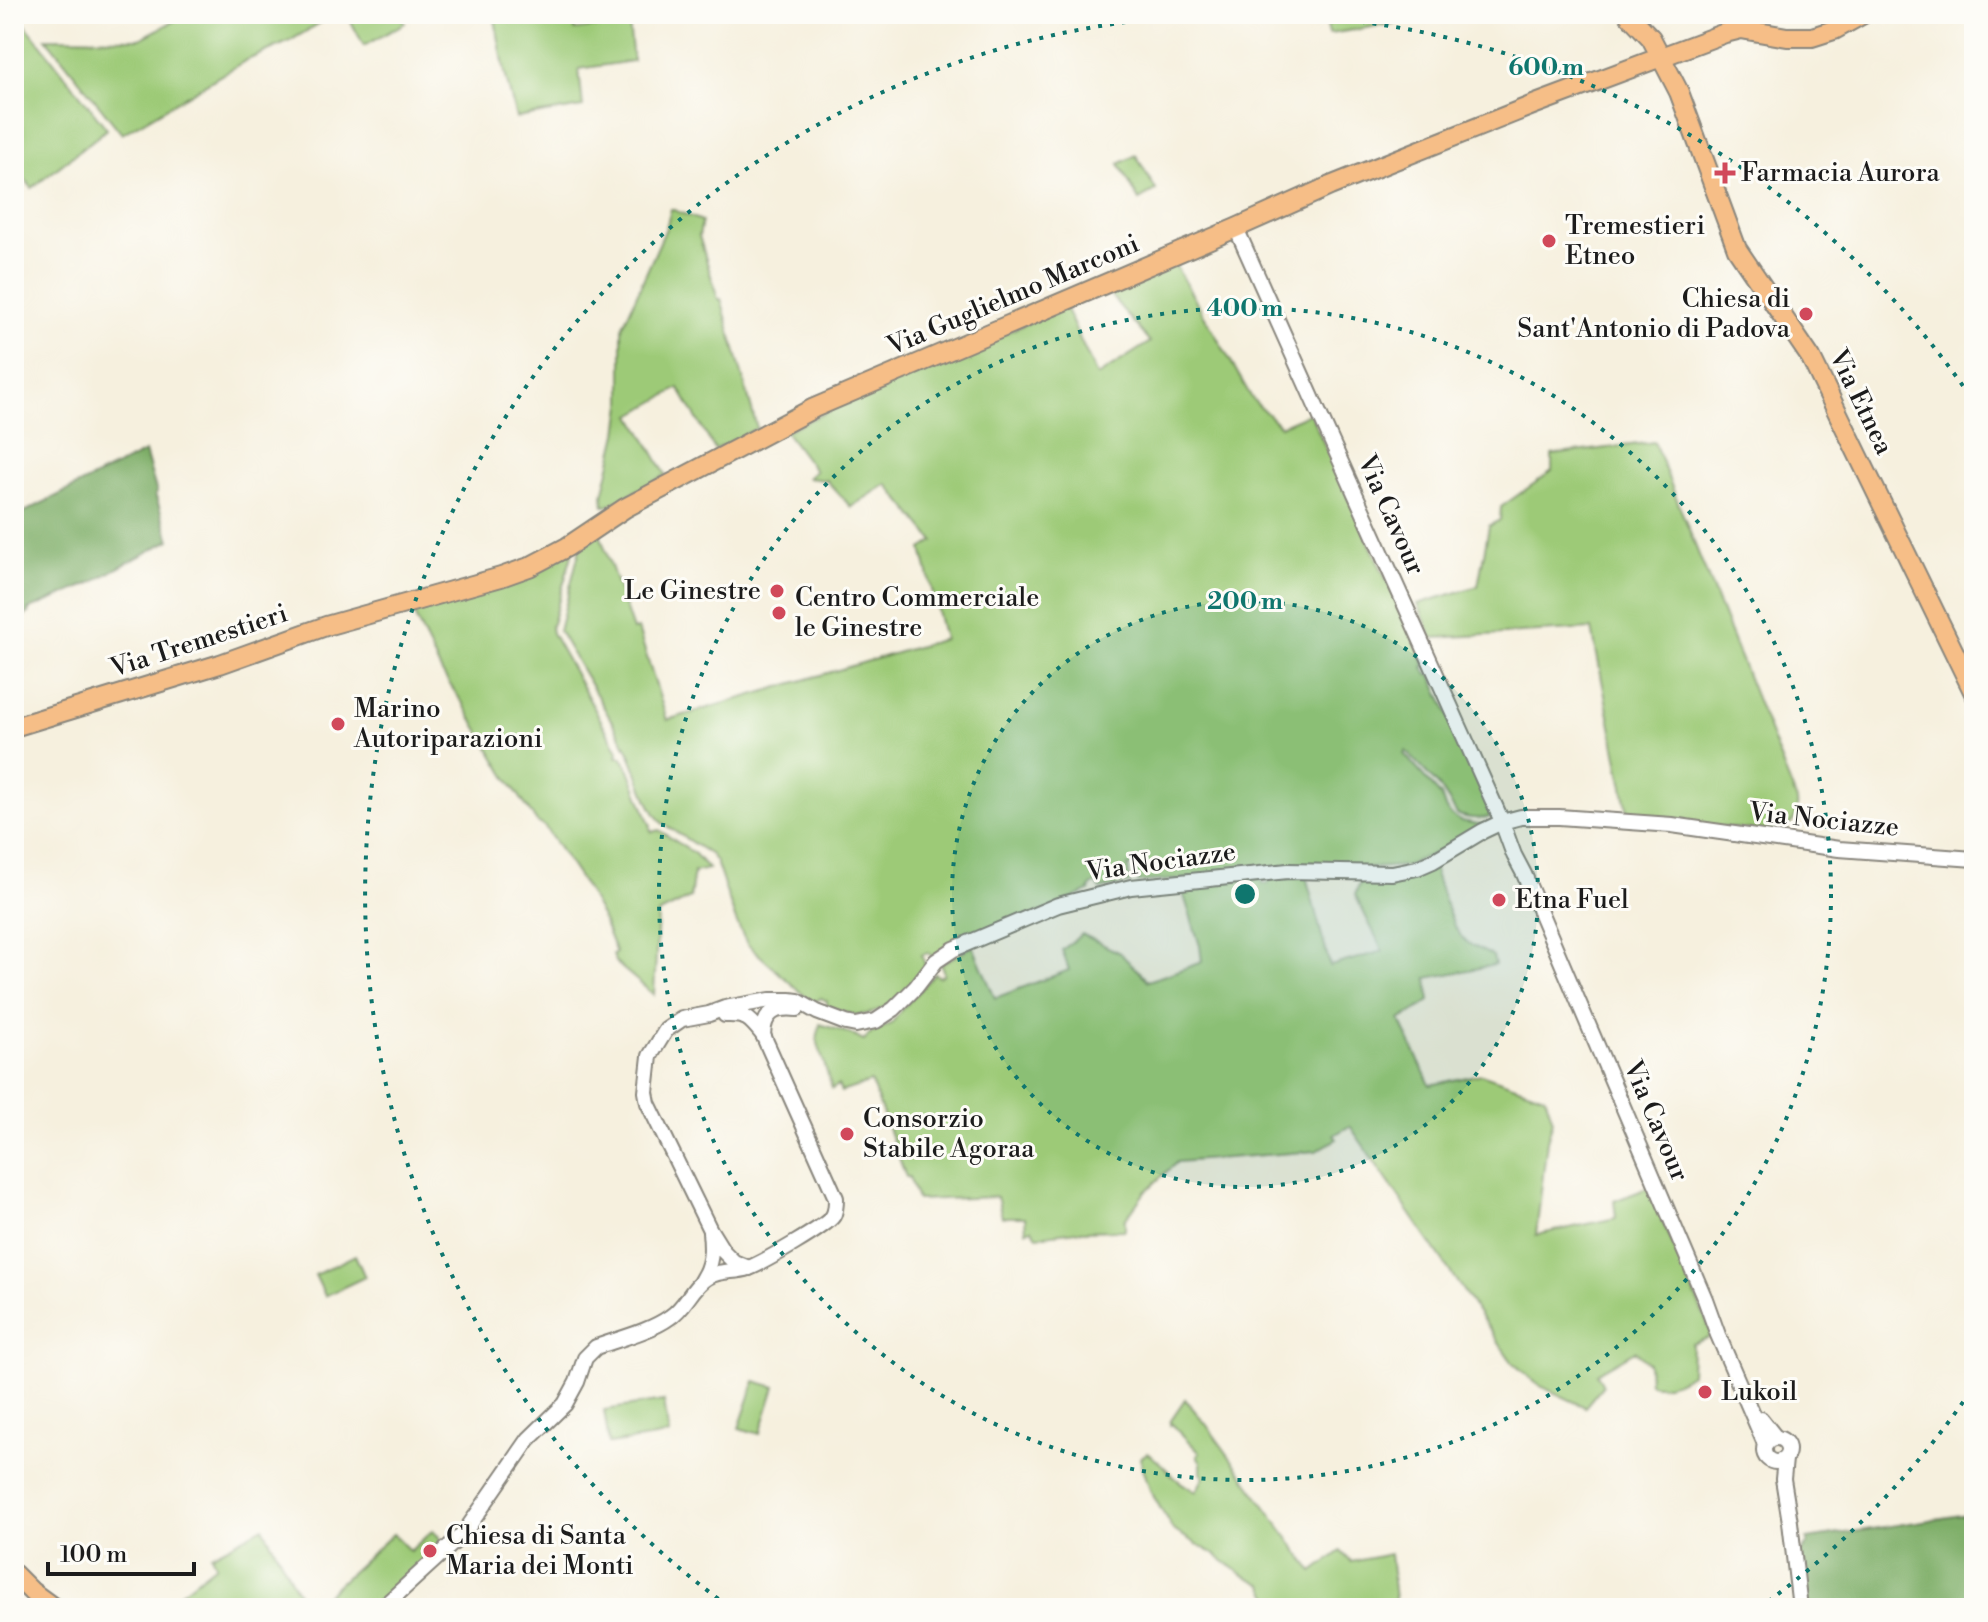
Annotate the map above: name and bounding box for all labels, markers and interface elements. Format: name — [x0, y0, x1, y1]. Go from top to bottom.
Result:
text: 600 m — [1508, 53, 1584, 83]
place label: Farmacia Aurora — [1741, 157, 1941, 189]
marker: Farmacia Aurora — [1716, 164, 1734, 182]
place label: Tremestieri Etneo — [1565, 210, 1705, 272]
street label: Via Guglielmo Marconi — [881, 227, 1144, 363]
marker: Tremestieri Etneo — [1540, 232, 1558, 250]
place label: Chiesa di Sant'Antonio di Padova — [1517, 283, 1791, 345]
text: 400 m — [1207, 294, 1283, 324]
marker: Chiesa di Sant'Antonio di Padova — [1797, 305, 1815, 323]
street label: Via Etnea — [1821, 343, 1901, 461]
street label: Via Cavour — [1350, 449, 1432, 580]
place label: Le Ginestre — [624, 575, 761, 607]
marker: Le Ginestre — [768, 582, 786, 600]
place label: Centro Commerciale le Ginestre — [795, 582, 1039, 644]
text: 200 m — [1207, 587, 1283, 617]
street label: Via Tremestieri — [105, 597, 292, 685]
marker: Centro Commerciale le Ginestre — [770, 604, 788, 622]
place label: Marino Autoriparazioni — [353, 693, 543, 755]
marker: Marino Autoriparazioni — [329, 715, 347, 733]
street label: Via Nociazze — [1746, 796, 1901, 844]
street label: Via Nociazze — [1083, 836, 1238, 888]
centre of rings — [1231, 880, 1259, 908]
place label: Etna Fuel — [1515, 884, 1629, 916]
marker: Etna Fuel — [1490, 891, 1508, 909]
street label: Via Cavour — [1616, 1055, 1696, 1186]
place label: Consorzio Stabile Agoraa — [863, 1103, 1035, 1165]
marker: Consorzio Stabile Agoraa — [838, 1125, 856, 1143]
place label: Lukoil — [1721, 1376, 1797, 1408]
marker: Lukoil — [1696, 1383, 1714, 1401]
place label: Chiesa di Santa Maria dei Monti — [446, 1520, 634, 1582]
scale bar — [48, 1526, 194, 1576]
text: 100 m — [60, 1540, 127, 1570]
marker: Chiesa di Santa Maria dei Monti — [421, 1542, 439, 1560]

